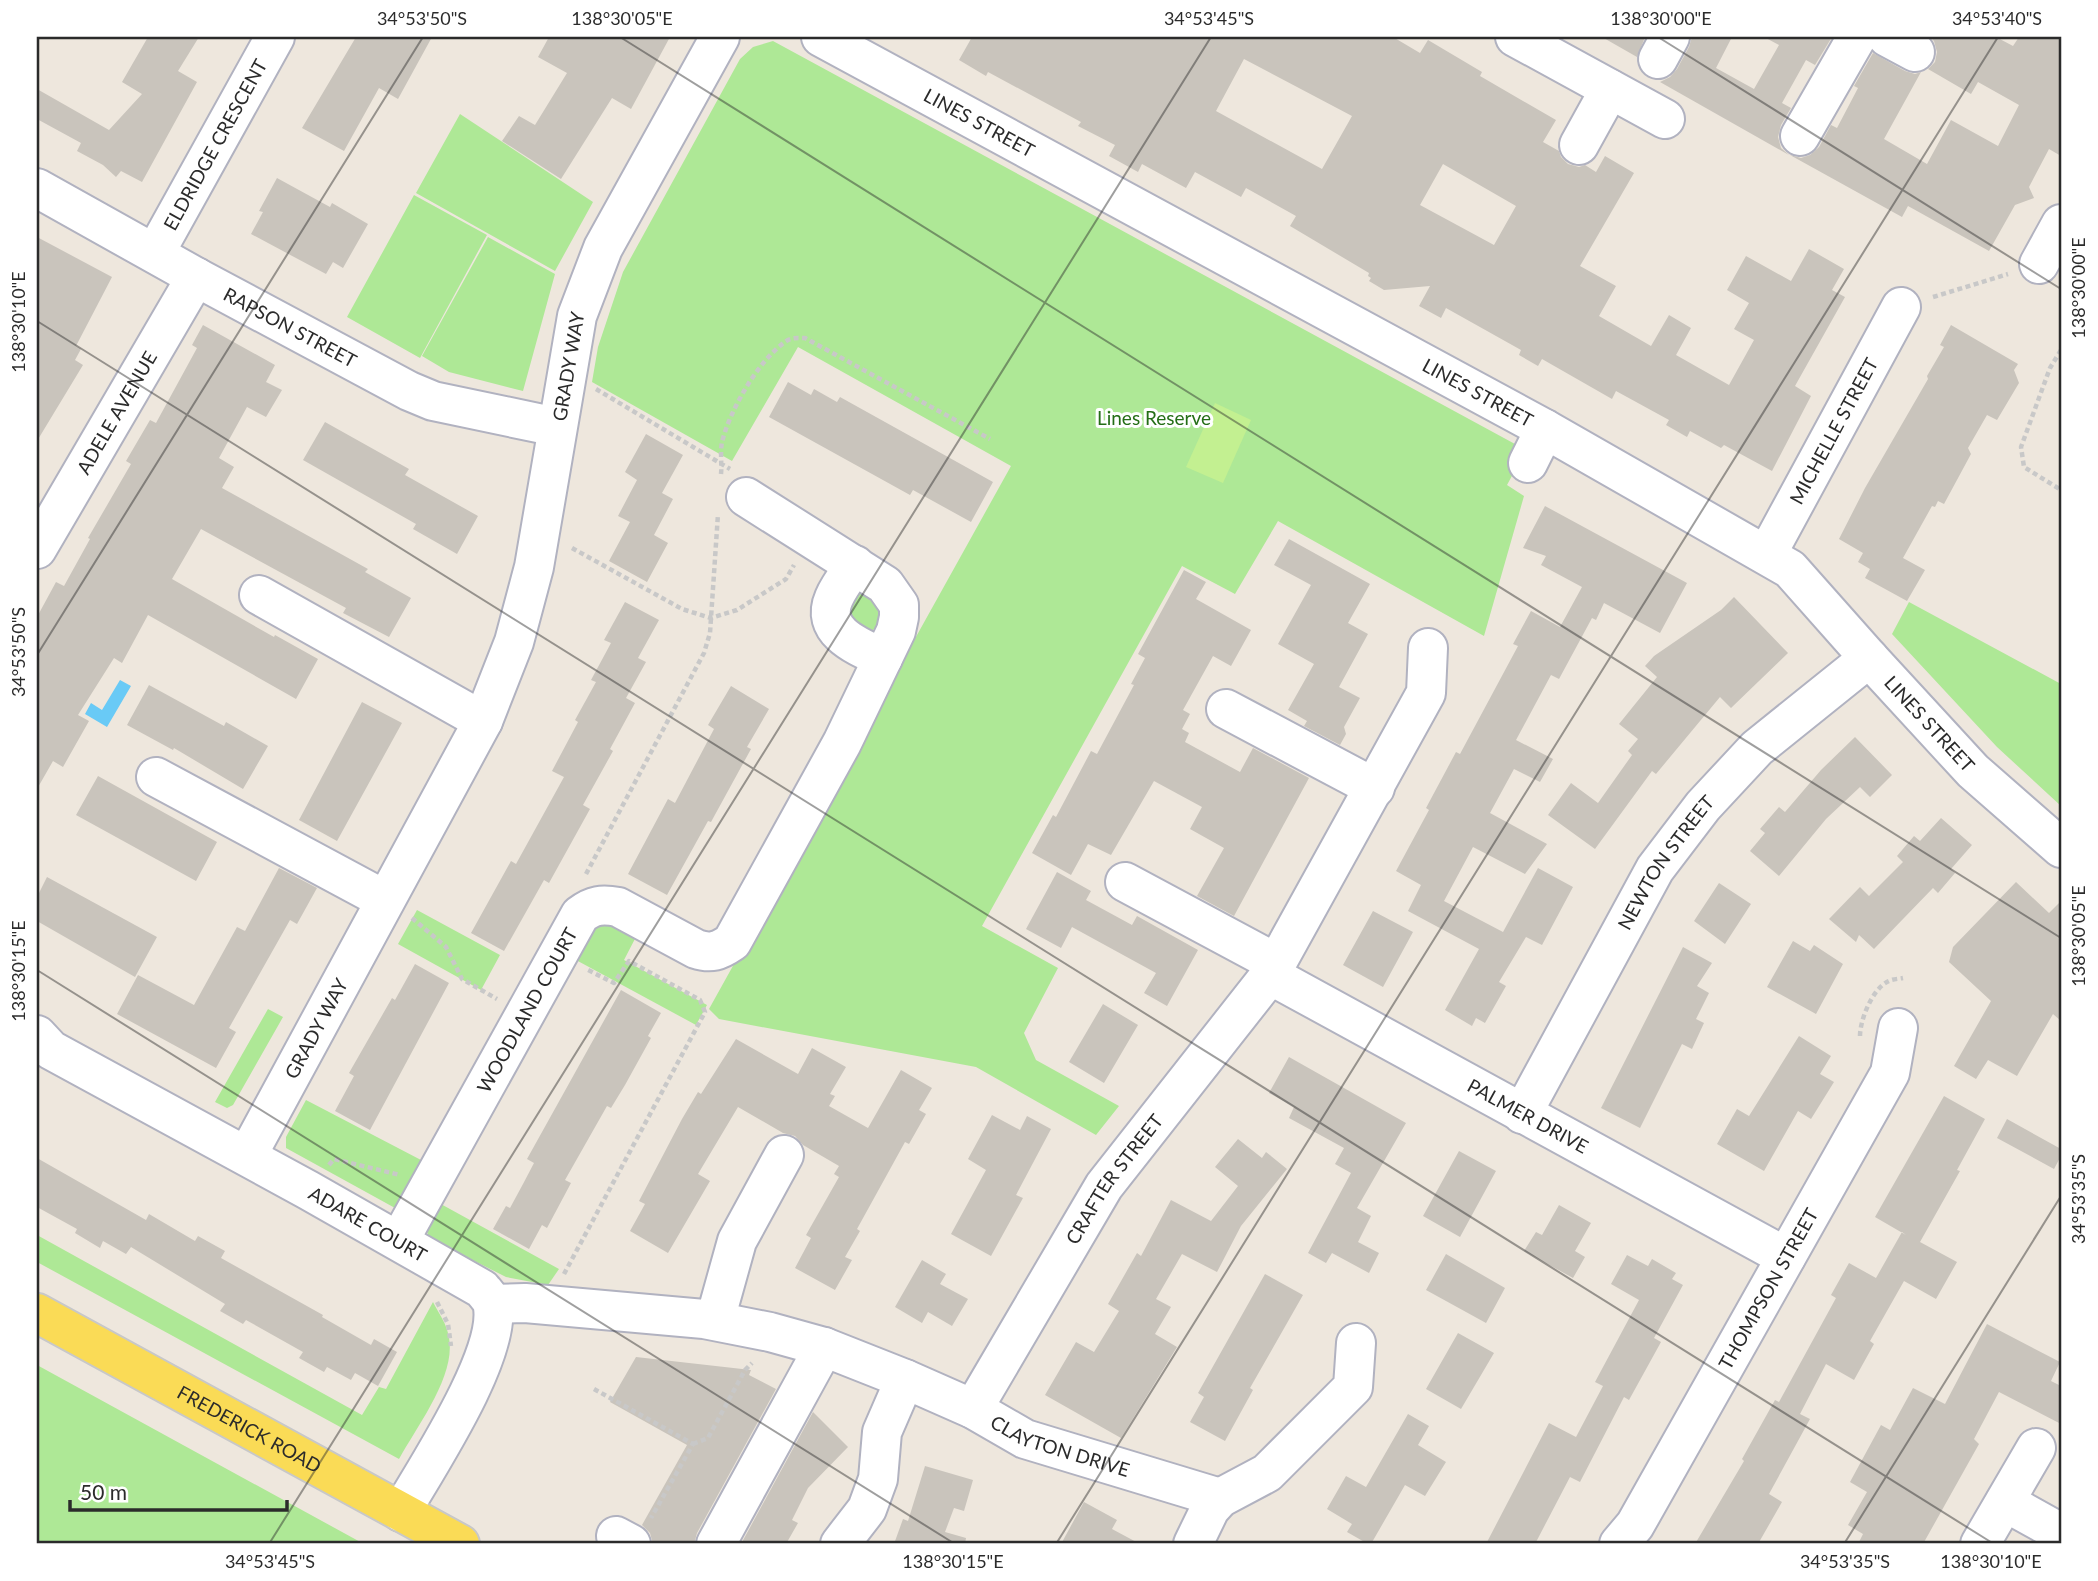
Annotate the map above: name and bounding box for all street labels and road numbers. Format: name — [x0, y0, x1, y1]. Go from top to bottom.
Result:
street label: ELDRIDGE CRESCENT — [158, 55, 271, 234]
street label: LINES STREET — [920, 83, 1039, 162]
street label: RAPSON STREET — [220, 282, 361, 372]
street label: GRADY WAY — [547, 310, 589, 423]
street label: ADELE AVENUE — [71, 347, 161, 478]
street label: LINES STREET — [1419, 353, 1537, 431]
street label: MICHELLE STREET — [1784, 353, 1882, 508]
street label: LINES STREET — [1880, 671, 1980, 776]
street label: NEWTON STREET — [1612, 790, 1718, 933]
street label: WOODLAND COURT — [472, 923, 582, 1096]
street label: GRADY WAY — [279, 974, 352, 1082]
street label: PALMER DRIVE — [1464, 1073, 1593, 1158]
street label: CRAFTER STREET — [1060, 1109, 1167, 1248]
street label: ADARE COURT — [305, 1181, 431, 1266]
street label: THOMPSON STREET — [1713, 1204, 1822, 1373]
street label: FREDERICK ROAD — [174, 1380, 326, 1477]
street label: CLAYTON DRIVE — [987, 1410, 1133, 1481]

